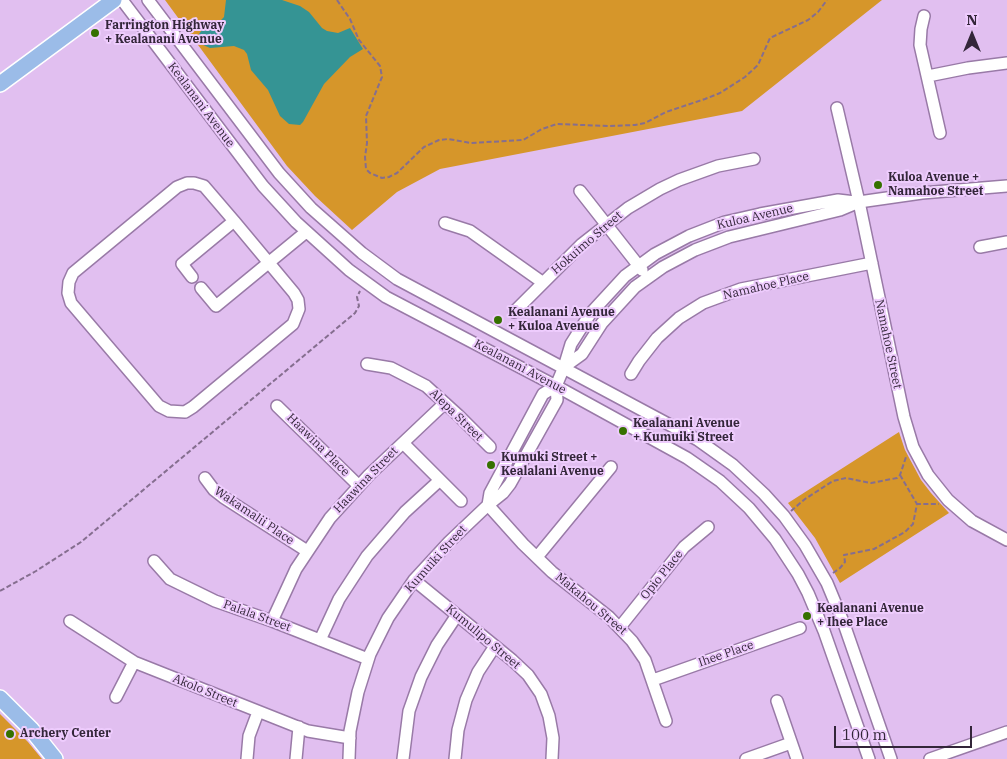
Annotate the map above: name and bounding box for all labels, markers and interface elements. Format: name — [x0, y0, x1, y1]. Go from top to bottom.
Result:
north arrow — [947, 10, 997, 60]
text: N — [966, 11, 978, 29]
place label: Farrington Highway + Kealanani Avenue — [105, 19, 224, 47]
marker: Farrington Highway + Kealanani Avenue — [89, 27, 101, 39]
street label: Kealanani Avenue — [165, 60, 237, 150]
place label: Kuloa Avenue + Namahoe Street — [888, 171, 983, 199]
marker: Kuloa Avenue + Namahoe Street — [872, 179, 884, 191]
street label: Kuloa Avenue — [716, 201, 794, 233]
street label: Hokuimo Street — [549, 208, 625, 278]
street label: Namahoe Place — [722, 269, 810, 303]
street label: Namahoe Street — [871, 298, 905, 390]
place label: Kealanani Avenue + Kuloa Avenue — [508, 306, 615, 334]
marker: Kealanani Avenue + Kuloa Avenue — [492, 314, 504, 326]
street label: Kealanani Avenue — [472, 337, 568, 397]
street label: Alepa Street — [426, 386, 486, 444]
street label: Haawina Place — [284, 411, 352, 479]
place label: Kealanani Avenue + Kumuiki Street — [633, 417, 740, 445]
marker: Kealanani Avenue + Kumuiki Street — [617, 425, 629, 437]
street label: Haawina Street — [331, 444, 401, 516]
place label: Kumuki Street + Kealalani Avenue — [501, 451, 604, 479]
marker: Kumuki Street + Kealalani Avenue — [485, 459, 497, 471]
street label: Wakamalii Place — [211, 484, 297, 548]
street label: Kumuiki Street — [402, 522, 470, 596]
street label: Opio Place — [638, 547, 686, 603]
street label: Makahou Street — [552, 570, 630, 638]
street label: Palala Street — [221, 597, 293, 635]
street label: Kumulipo Street — [443, 602, 523, 672]
place label: Kealanani Avenue + Ihee Place — [817, 602, 924, 630]
marker: Kealanani Avenue + Ihee Place — [801, 610, 813, 622]
street label: Ihee Place — [696, 638, 756, 670]
street label: Akolo Street — [171, 671, 239, 711]
scale bar — [837, 716, 974, 748]
text: 100 m — [842, 725, 887, 744]
place label: Archery Center — [20, 727, 111, 741]
marker: Archery Center — [4, 728, 16, 740]

